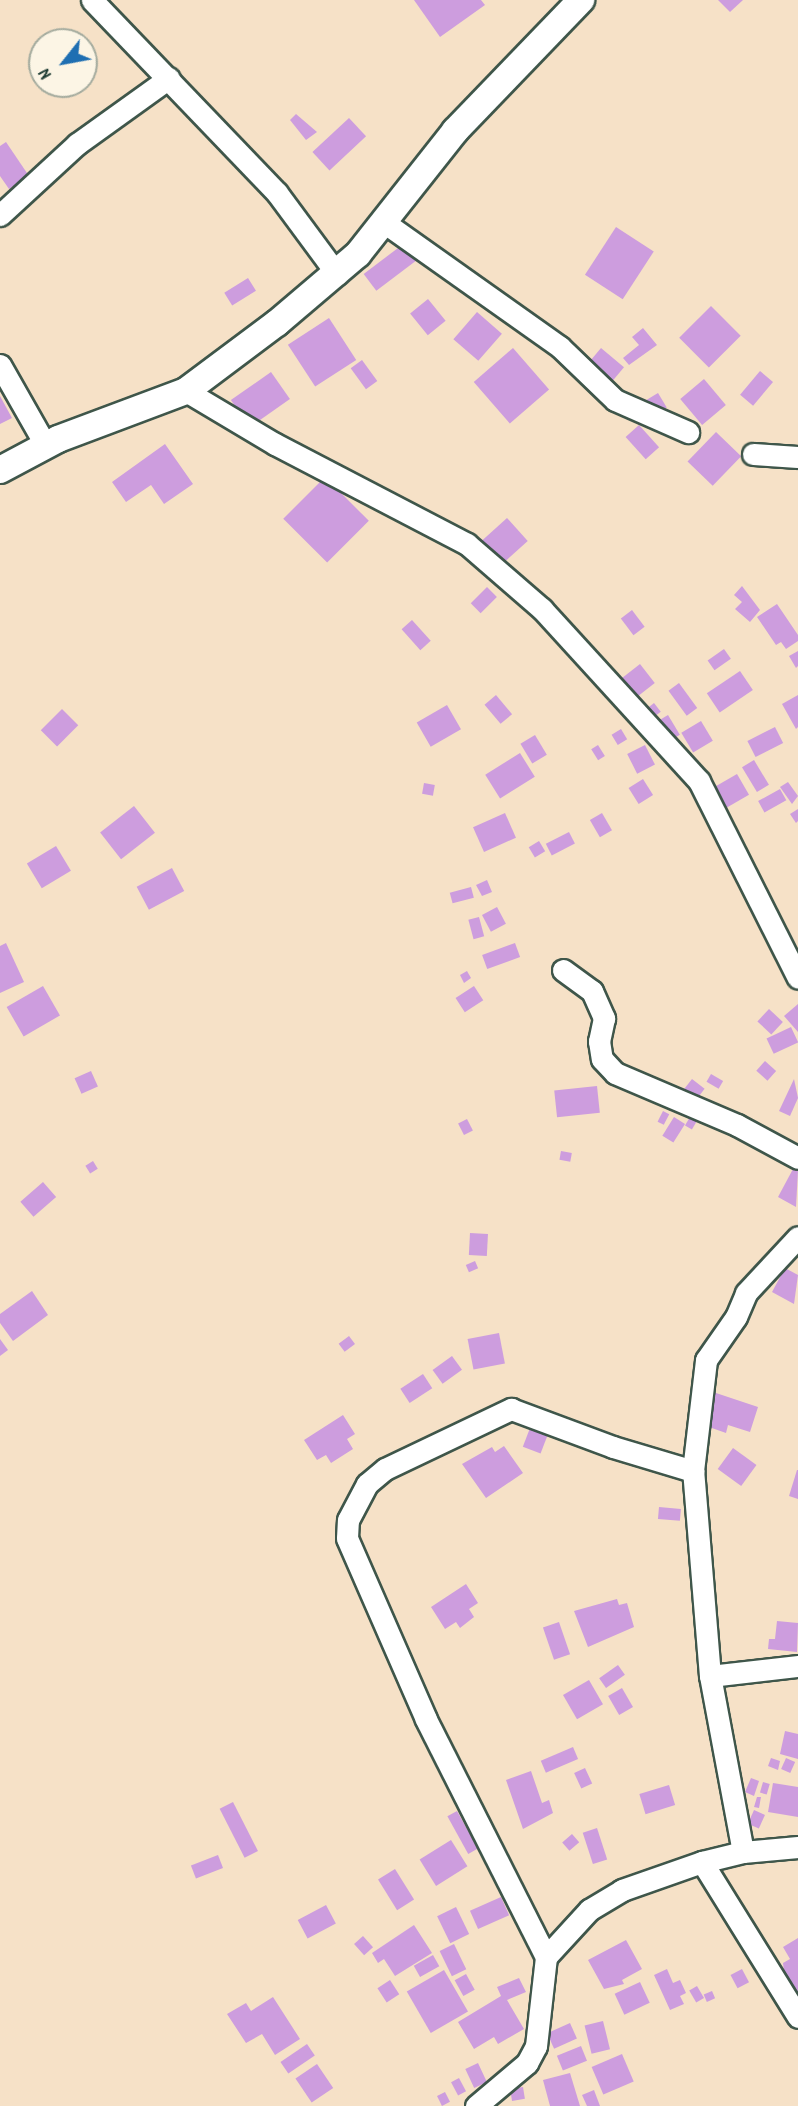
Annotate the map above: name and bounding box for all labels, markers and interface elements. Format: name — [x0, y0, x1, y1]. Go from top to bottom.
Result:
north arrow — [28, 28, 98, 98]
text: N — [32, 62, 60, 84]

